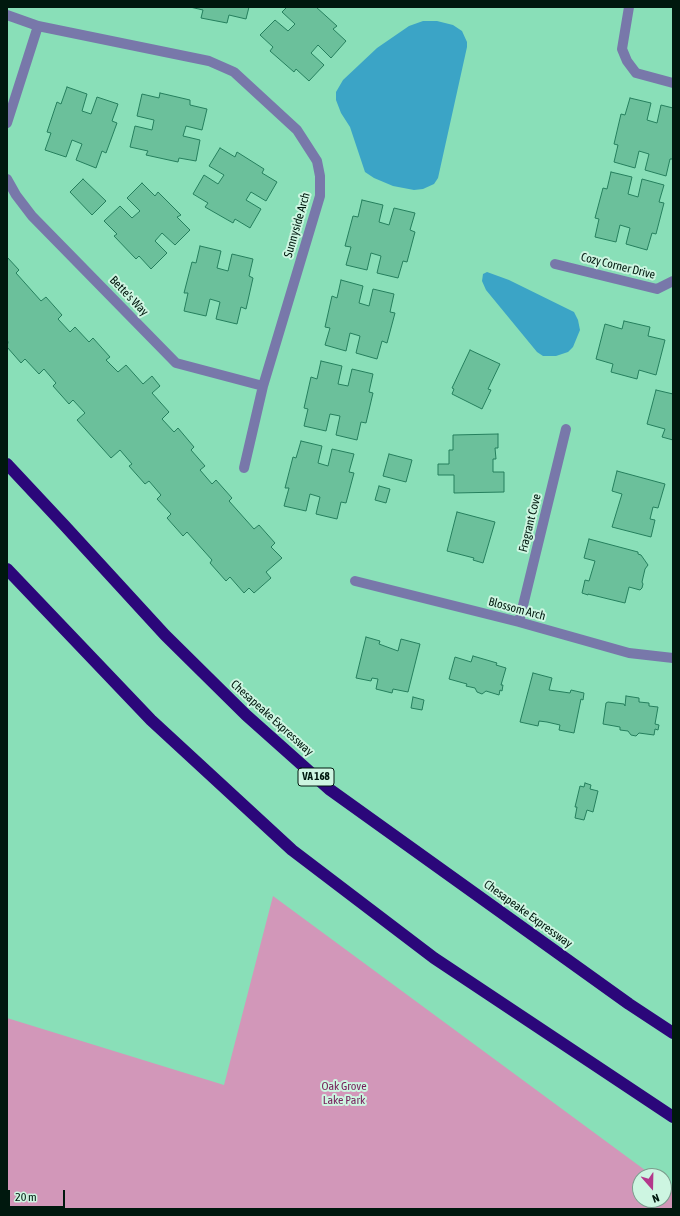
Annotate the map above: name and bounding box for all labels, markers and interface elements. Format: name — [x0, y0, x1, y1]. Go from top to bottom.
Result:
street label: Sunnyside Arch — [281, 191, 313, 259]
street label: Cozy Corner Drive — [579, 250, 657, 282]
street label: Bette's Way — [107, 273, 151, 319]
street label: Fragrant Cove — [516, 492, 544, 554]
street label: Blossom Arch — [487, 594, 547, 624]
street label: Chesapeake Expressway — [228, 677, 316, 759]
road number: VA 168 — [298, 768, 334, 786]
street label: Chesapeake Expressway — [481, 877, 575, 951]
park label: Oak Grove Lake Park — [321, 1079, 367, 1107]
north arrow — [632, 1168, 672, 1208]
scale bar — [10, 1182, 67, 1208]
text: 20 m — [15, 1190, 37, 1204]
text: N — [651, 1192, 661, 1205]

